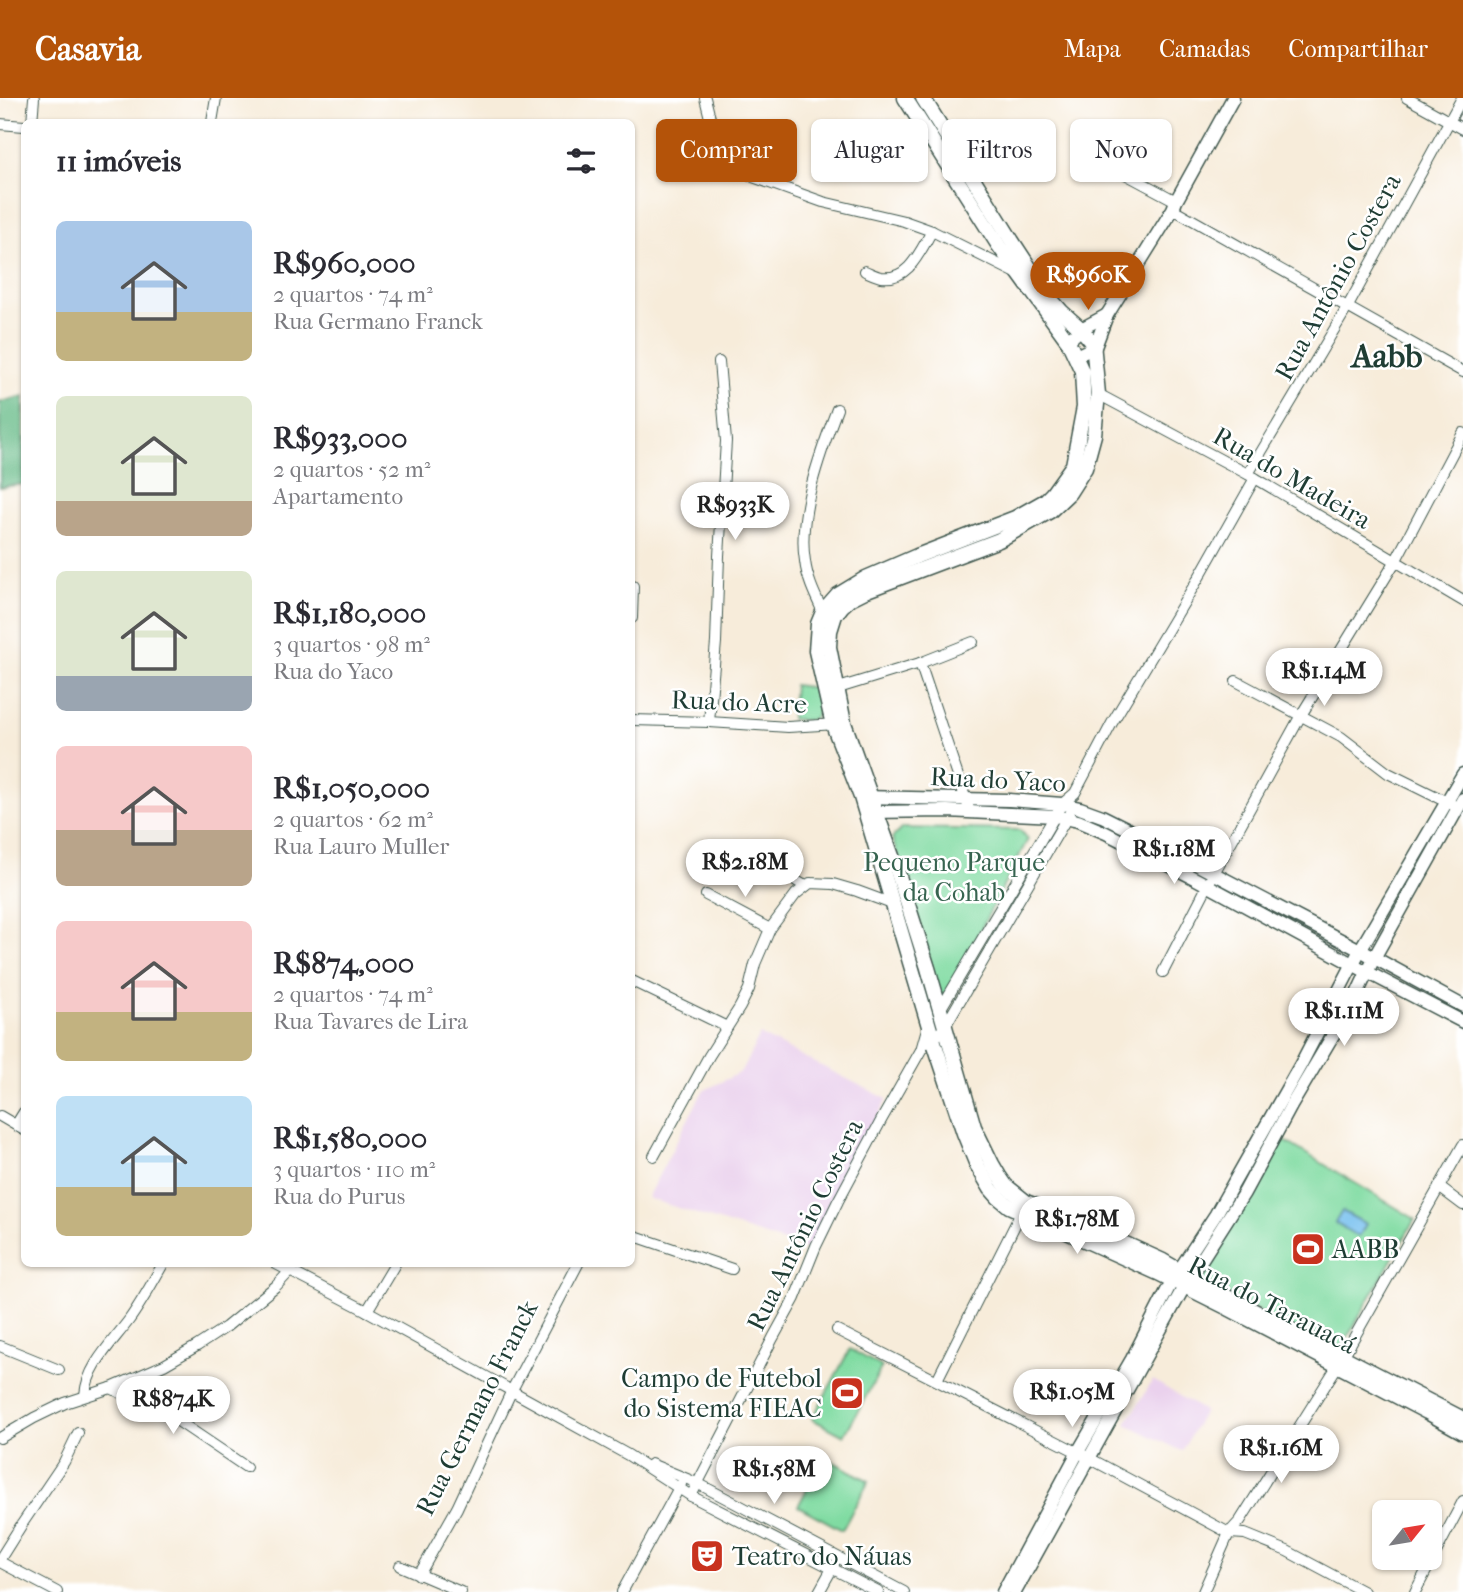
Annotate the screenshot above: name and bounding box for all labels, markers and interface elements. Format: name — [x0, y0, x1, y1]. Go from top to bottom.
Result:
text: Casavia — [35, 30, 141, 69]
text: Mapa — [1064, 35, 1121, 63]
text: Camadas — [1159, 35, 1250, 63]
text: Compartilhar — [1288, 35, 1428, 63]
chip: Comprar — [656, 119, 797, 182]
chip: Alugar — [811, 119, 928, 182]
chip: Filtros — [942, 119, 1056, 182]
chip: Novo — [1070, 119, 1172, 182]
icon: filters — [562, 142, 600, 180]
text: 11 imóveis — [56, 144, 181, 179]
street label: Rua Antônio Costera — [1268, 167, 1408, 386]
text: R$960,000 — [273, 246, 416, 281]
icon: home — [112, 249, 196, 333]
pin: R$960K — [1031, 252, 1145, 312]
text: R$960K — [1046, 261, 1130, 288]
text: 2 quartos · 74 m² — [273, 281, 433, 308]
text: Rua Germano Franck — [273, 308, 483, 335]
district label: Aabb — [1349, 337, 1423, 376]
street label: Rua do Madeira — [1207, 420, 1377, 536]
text: R$933,000 — [273, 421, 407, 456]
icon: home — [112, 424, 196, 508]
text: 2 quartos · 52 m² — [273, 456, 430, 483]
pin: R$933K — [678, 482, 792, 542]
text: Apartamento — [273, 483, 403, 510]
text: R$933K — [697, 491, 773, 518]
text: R$1,180,000 — [273, 596, 426, 631]
icon: home — [112, 599, 196, 683]
text: 3 quartos · 98 m² — [273, 631, 430, 658]
pin: R$1.14M — [1259, 648, 1389, 708]
text: R$1.14M — [1282, 657, 1366, 684]
text: Rua do Yaco — [273, 658, 393, 685]
street label: Rua do Acre — [671, 684, 808, 720]
street label: Rua do Yaco — [929, 761, 1067, 799]
text: R$1,050,000 — [273, 771, 430, 806]
icon: home — [112, 774, 196, 858]
text: 2 quartos · 62 m² — [273, 806, 433, 833]
pin: R$1.18M — [1109, 826, 1239, 886]
text: Rua Lauro Muller — [273, 833, 449, 860]
text: R$1.18M — [1133, 835, 1215, 862]
pin: R$2.18M — [680, 840, 810, 899]
park label: Pequeno Parque da Cohab — [863, 847, 1045, 908]
text: R$2.18M — [702, 848, 788, 875]
text: R$874,000 — [273, 946, 414, 981]
icon: home — [112, 949, 196, 1033]
text: 2 quartos · 74 m² — [273, 981, 433, 1008]
pin: R$1.11M — [1279, 988, 1409, 1048]
text: R$1.11M — [1304, 997, 1384, 1024]
text: Rua Tavares de Lira — [273, 1008, 468, 1035]
street label: Rua Antônio Costera — [740, 1113, 870, 1336]
text: R$1,580,000 — [273, 1121, 427, 1156]
icon: home — [112, 1124, 196, 1208]
text: 3 quartos · 110 m² — [273, 1156, 435, 1183]
text: Rua do Purus — [273, 1183, 405, 1210]
pin: R$1.78M — [1012, 1196, 1142, 1256]
text: R$1.78M — [1035, 1205, 1119, 1232]
sports icon: AABB — [1289, 1230, 1327, 1268]
place label: AABB — [1331, 1234, 1399, 1265]
street label: Rua do Tarauacá — [1183, 1249, 1362, 1361]
street label: Rua Germano Franck — [409, 1295, 545, 1521]
place label: Campo de Futebol do Sistema FIEAC — [621, 1363, 822, 1424]
pin: R$1.05M — [1007, 1370, 1137, 1429]
sports icon: Campo de Futebol do Sistema FIEAC — [828, 1374, 866, 1412]
pin: R$874K — [116, 1376, 230, 1436]
text: R$1.05M — [1029, 1378, 1115, 1405]
text: R$874K — [132, 1385, 214, 1412]
pin: R$1.16M — [1216, 1426, 1346, 1485]
text: R$1.16M — [1239, 1434, 1323, 1461]
pin: R$1.58M — [709, 1446, 839, 1506]
text: R$1.58M — [732, 1455, 816, 1482]
north arrow — [1372, 1500, 1442, 1570]
map controls — [1372, 1500, 1442, 1570]
theatre icon: Teatro do Náuas — [688, 1537, 726, 1575]
place label: Teatro do Náuas — [732, 1541, 912, 1572]

